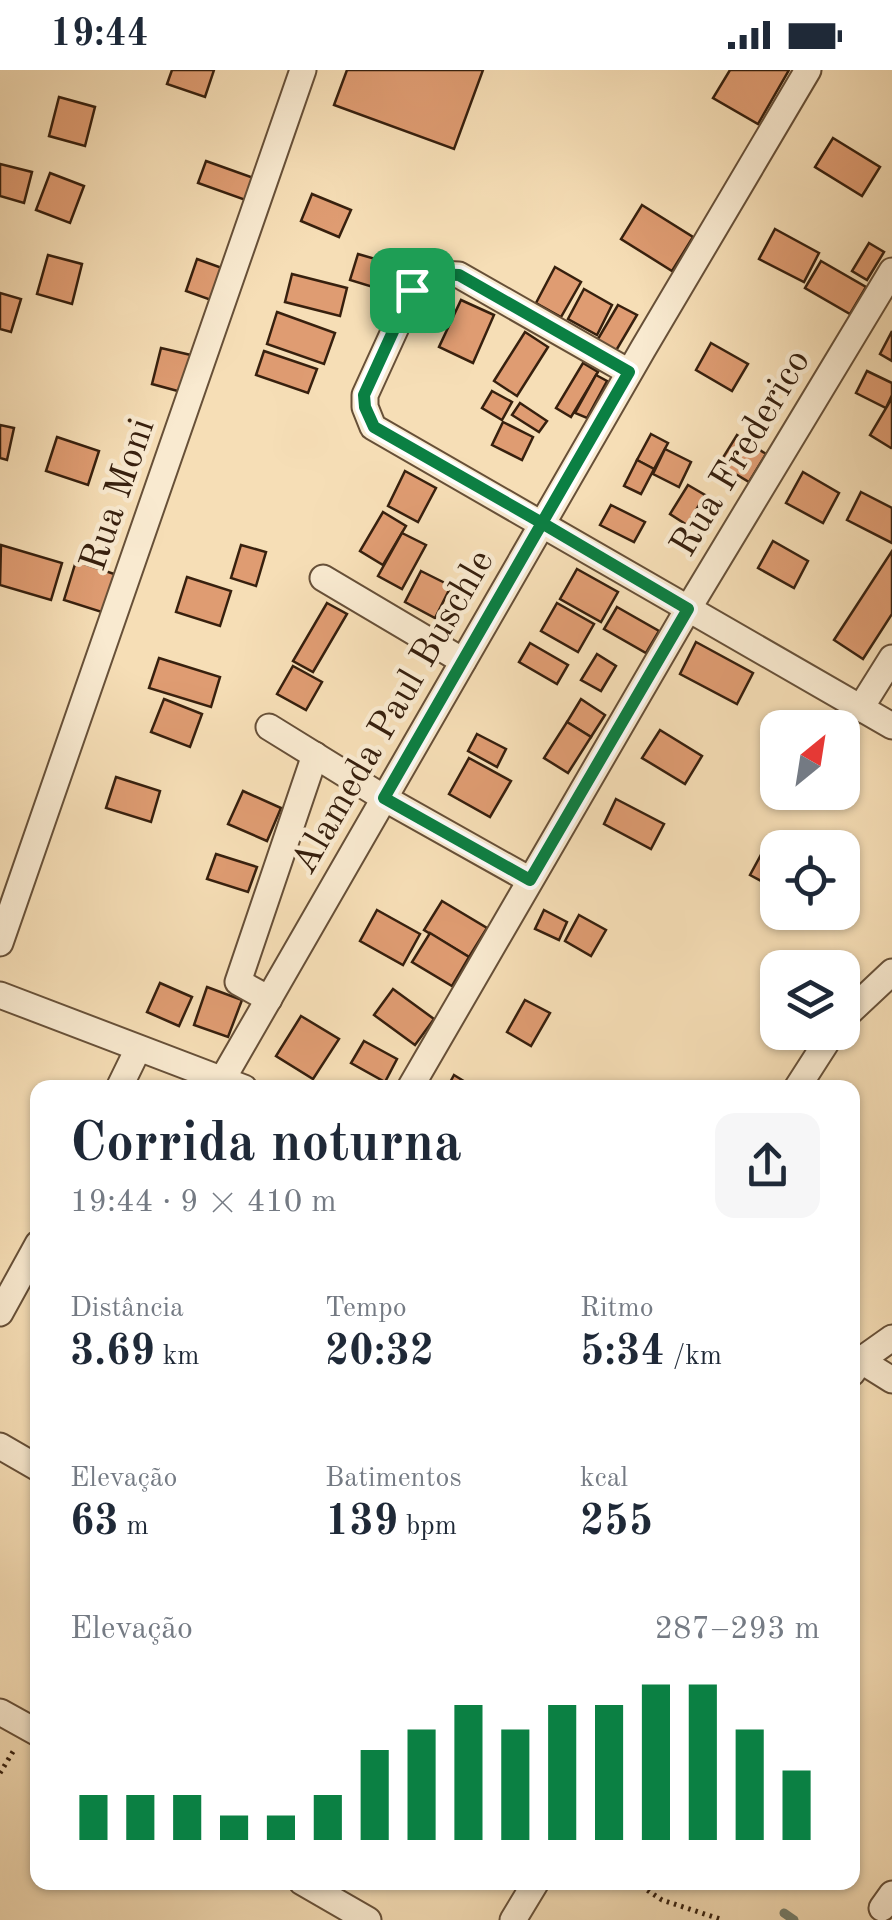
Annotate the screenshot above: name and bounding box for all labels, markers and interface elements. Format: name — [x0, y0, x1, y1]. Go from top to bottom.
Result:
text: 19:44 — [50, 16, 149, 54]
pin — [370, 248, 455, 333]
icon: arrive — [385, 263, 440, 318]
street label: Rua Frederico — [665, 343, 818, 564]
street label: Rua Moni — [75, 414, 163, 576]
street label: Alameda Paul Buschle — [285, 544, 502, 881]
north arrow — [760, 710, 860, 810]
map controls — [760, 710, 860, 1050]
button: locate — [760, 830, 860, 930]
button: layers — [760, 950, 860, 1050]
button: share — [715, 1113, 820, 1218]
text: Corrida noturna — [70, 1118, 462, 1173]
text: 19:44 · 9 × 410 m — [70, 1187, 337, 1219]
text: Distância — [70, 1295, 184, 1323]
text: Tempo — [325, 1295, 407, 1323]
text: Ritmo — [580, 1295, 654, 1323]
text: 3.69 — [70, 1332, 155, 1374]
text: 20:32 — [325, 1332, 434, 1374]
text: 5:34 — [580, 1332, 665, 1374]
text: km — [155, 1343, 199, 1371]
text: /km — [665, 1343, 722, 1371]
text: Elevação — [70, 1465, 177, 1493]
text: Batimentos — [325, 1465, 462, 1493]
text: kcal — [580, 1465, 628, 1493]
text: 63 — [70, 1502, 119, 1544]
text: 139 — [325, 1502, 398, 1544]
text: 255 — [580, 1502, 653, 1544]
text: m — [119, 1513, 149, 1541]
text: bpm — [398, 1513, 457, 1541]
text: Elevação — [70, 1614, 193, 1646]
text: 287–293 m — [654, 1614, 820, 1646]

